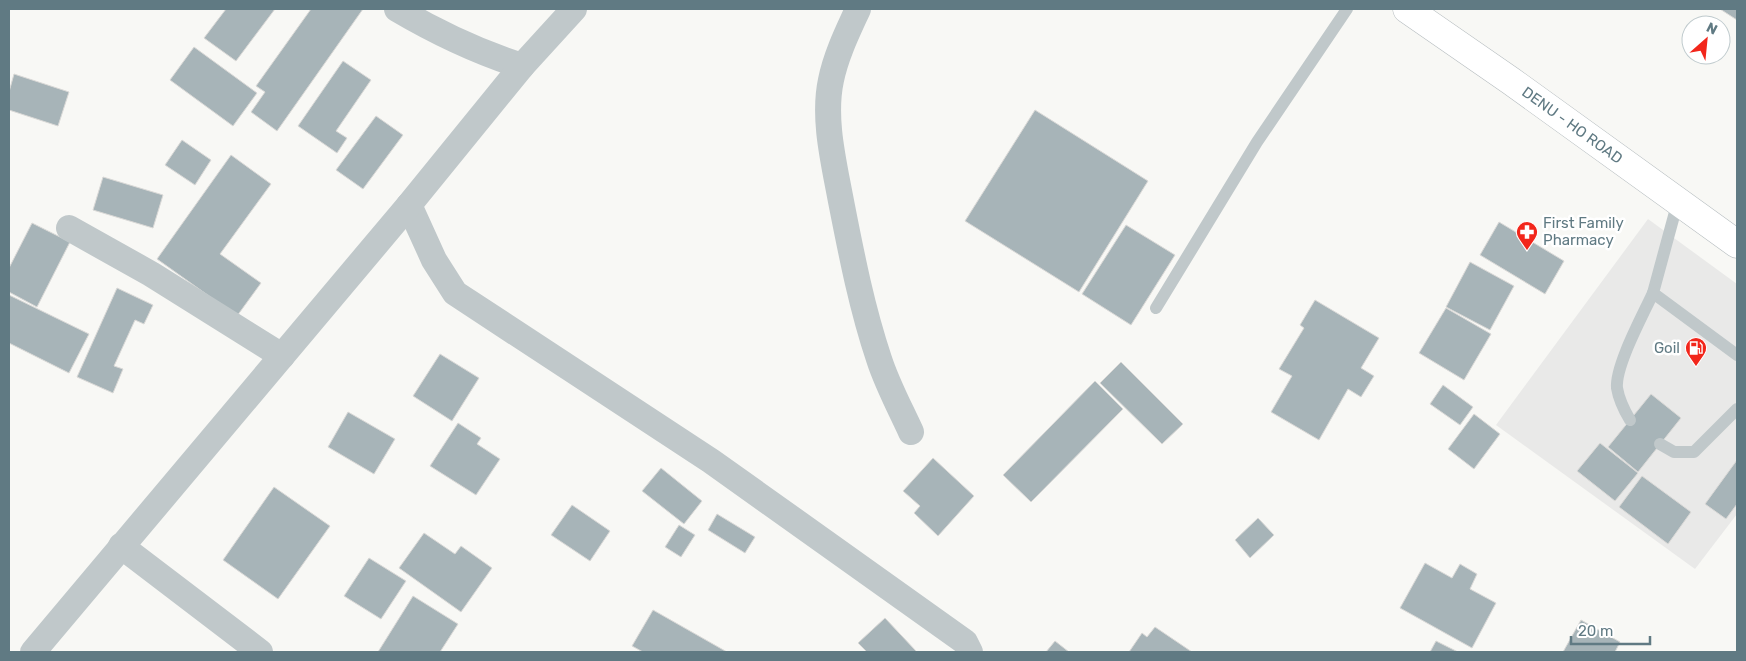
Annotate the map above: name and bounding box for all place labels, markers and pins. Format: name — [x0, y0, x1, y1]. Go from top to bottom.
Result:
place label: First Family Pharmacy — [1543, 214, 1624, 249]
pharmacy icon: First Family Pharmacy — [1515, 220, 1539, 251]
fuel station icon: Goil — [1684, 336, 1708, 367]
place label: Goil — [1654, 339, 1680, 357]

